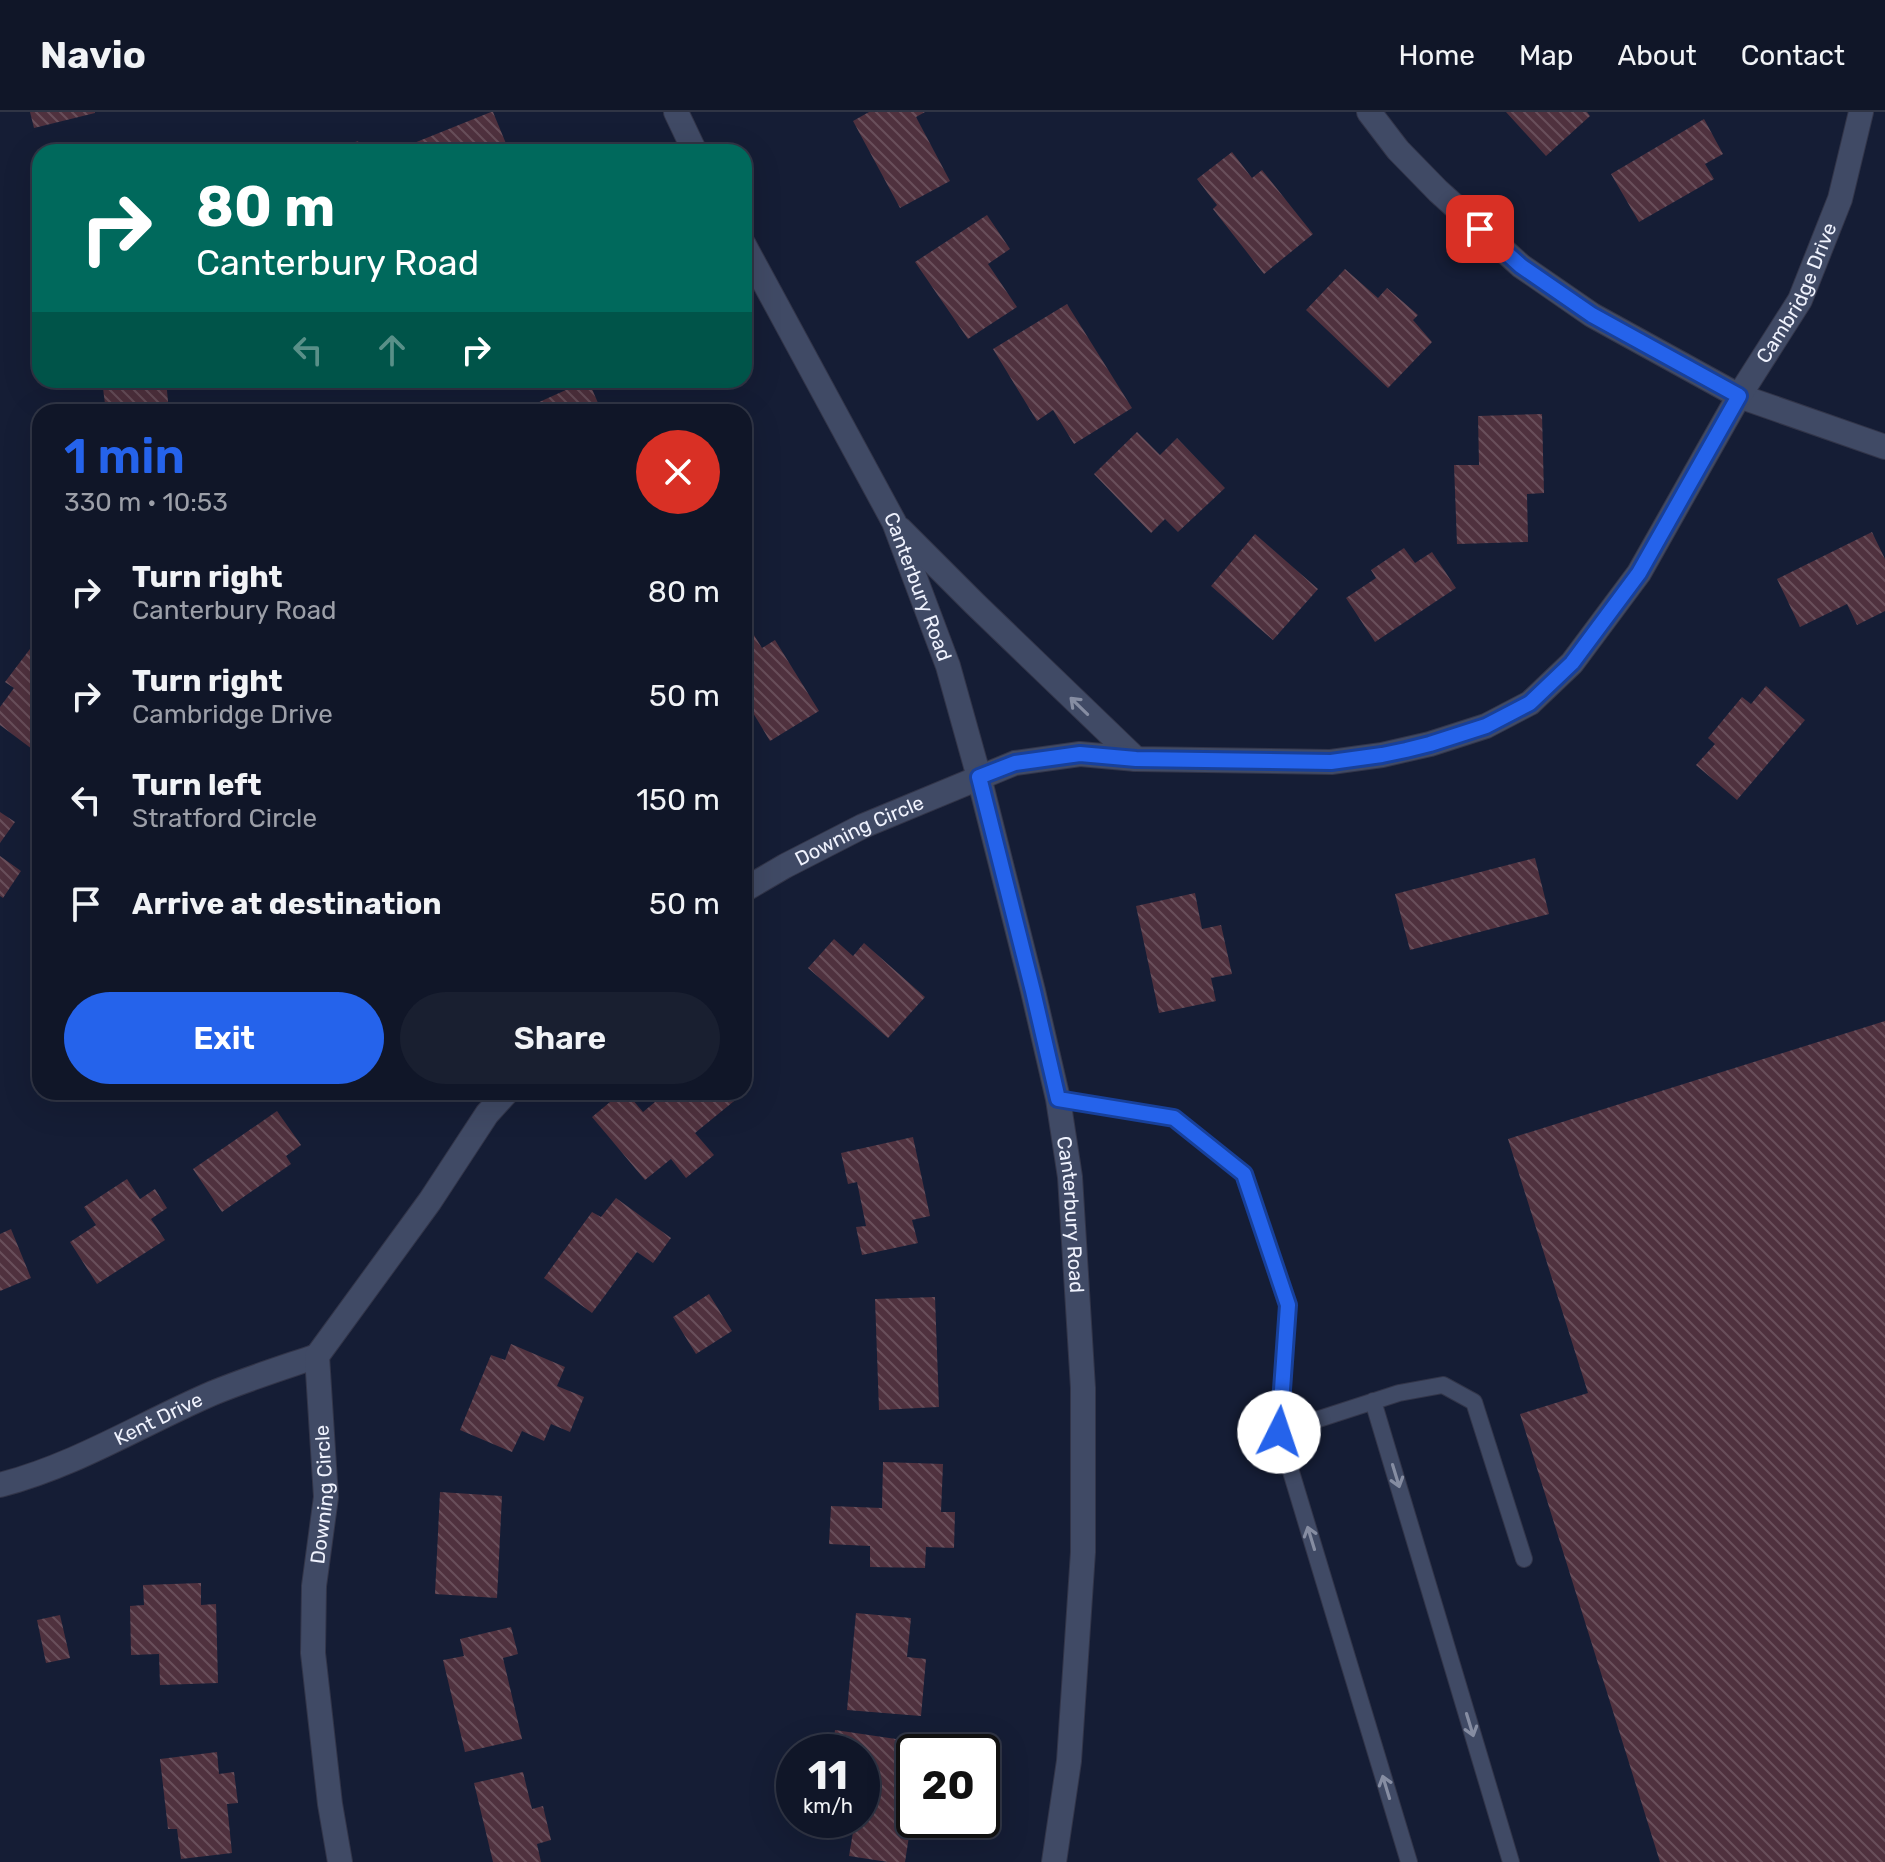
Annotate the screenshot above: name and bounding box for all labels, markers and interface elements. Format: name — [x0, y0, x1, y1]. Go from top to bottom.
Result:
text: Navio — [40, 32, 146, 78]
text: Home — [1398, 39, 1475, 72]
text: Map — [1519, 39, 1573, 72]
text: About — [1617, 39, 1697, 72]
text: Contact — [1741, 39, 1845, 72]
text: 80 m — [196, 174, 335, 240]
icon: right — [64, 176, 168, 280]
pin — [1446, 195, 1514, 263]
icon: arrive — [1458, 207, 1502, 251]
street label: Cambridge Drive — [1751, 219, 1841, 367]
text: Canterbury Road — [196, 241, 479, 284]
icon: left — [286, 328, 330, 372]
icon: ahead — [370, 328, 414, 372]
icon: right — [454, 328, 498, 372]
text: 1 min — [64, 428, 185, 485]
button: close — [636, 430, 720, 514]
text: 330 m · 10:53 — [64, 487, 228, 518]
street label: Canterbury Road — [879, 508, 957, 665]
text: Turn right — [132, 559, 283, 595]
icon: right — [64, 570, 108, 614]
text: 80 m — [648, 574, 720, 610]
text: Canterbury Road — [132, 595, 337, 626]
text: Turn right — [132, 663, 283, 699]
icon: right — [64, 674, 108, 718]
text: 50 m — [649, 678, 720, 714]
one-way arrow — [1070, 697, 1090, 715]
text: Cambridge Drive — [132, 699, 333, 730]
text: Turn left — [132, 767, 262, 803]
icon: left — [64, 778, 108, 822]
text: 150 m — [636, 782, 720, 818]
street label: Downing Circle — [791, 790, 927, 871]
text: Stratford Circle — [132, 803, 317, 834]
icon: arrive — [64, 882, 108, 926]
text: Arrive at destination — [132, 886, 442, 922]
text: 50 m — [649, 886, 720, 922]
button: Exit — [64, 992, 384, 1084]
button: Share — [400, 992, 720, 1084]
street label: Canterbury Road — [1052, 1134, 1089, 1294]
street label: Kent Drive — [110, 1387, 206, 1450]
position arrow — [1237, 1390, 1321, 1474]
street label: Downing Circle — [305, 1424, 338, 1565]
one-way arrow — [1390, 1463, 1404, 1488]
one-way arrow — [1303, 1526, 1318, 1552]
one-way arrow — [1463, 1712, 1478, 1738]
speed limit sign: 20 — [896, 1734, 1000, 1838]
text: 11 — [808, 1752, 848, 1799]
one-way arrow — [1378, 1775, 1393, 1801]
text: km/h — [803, 1794, 853, 1818]

